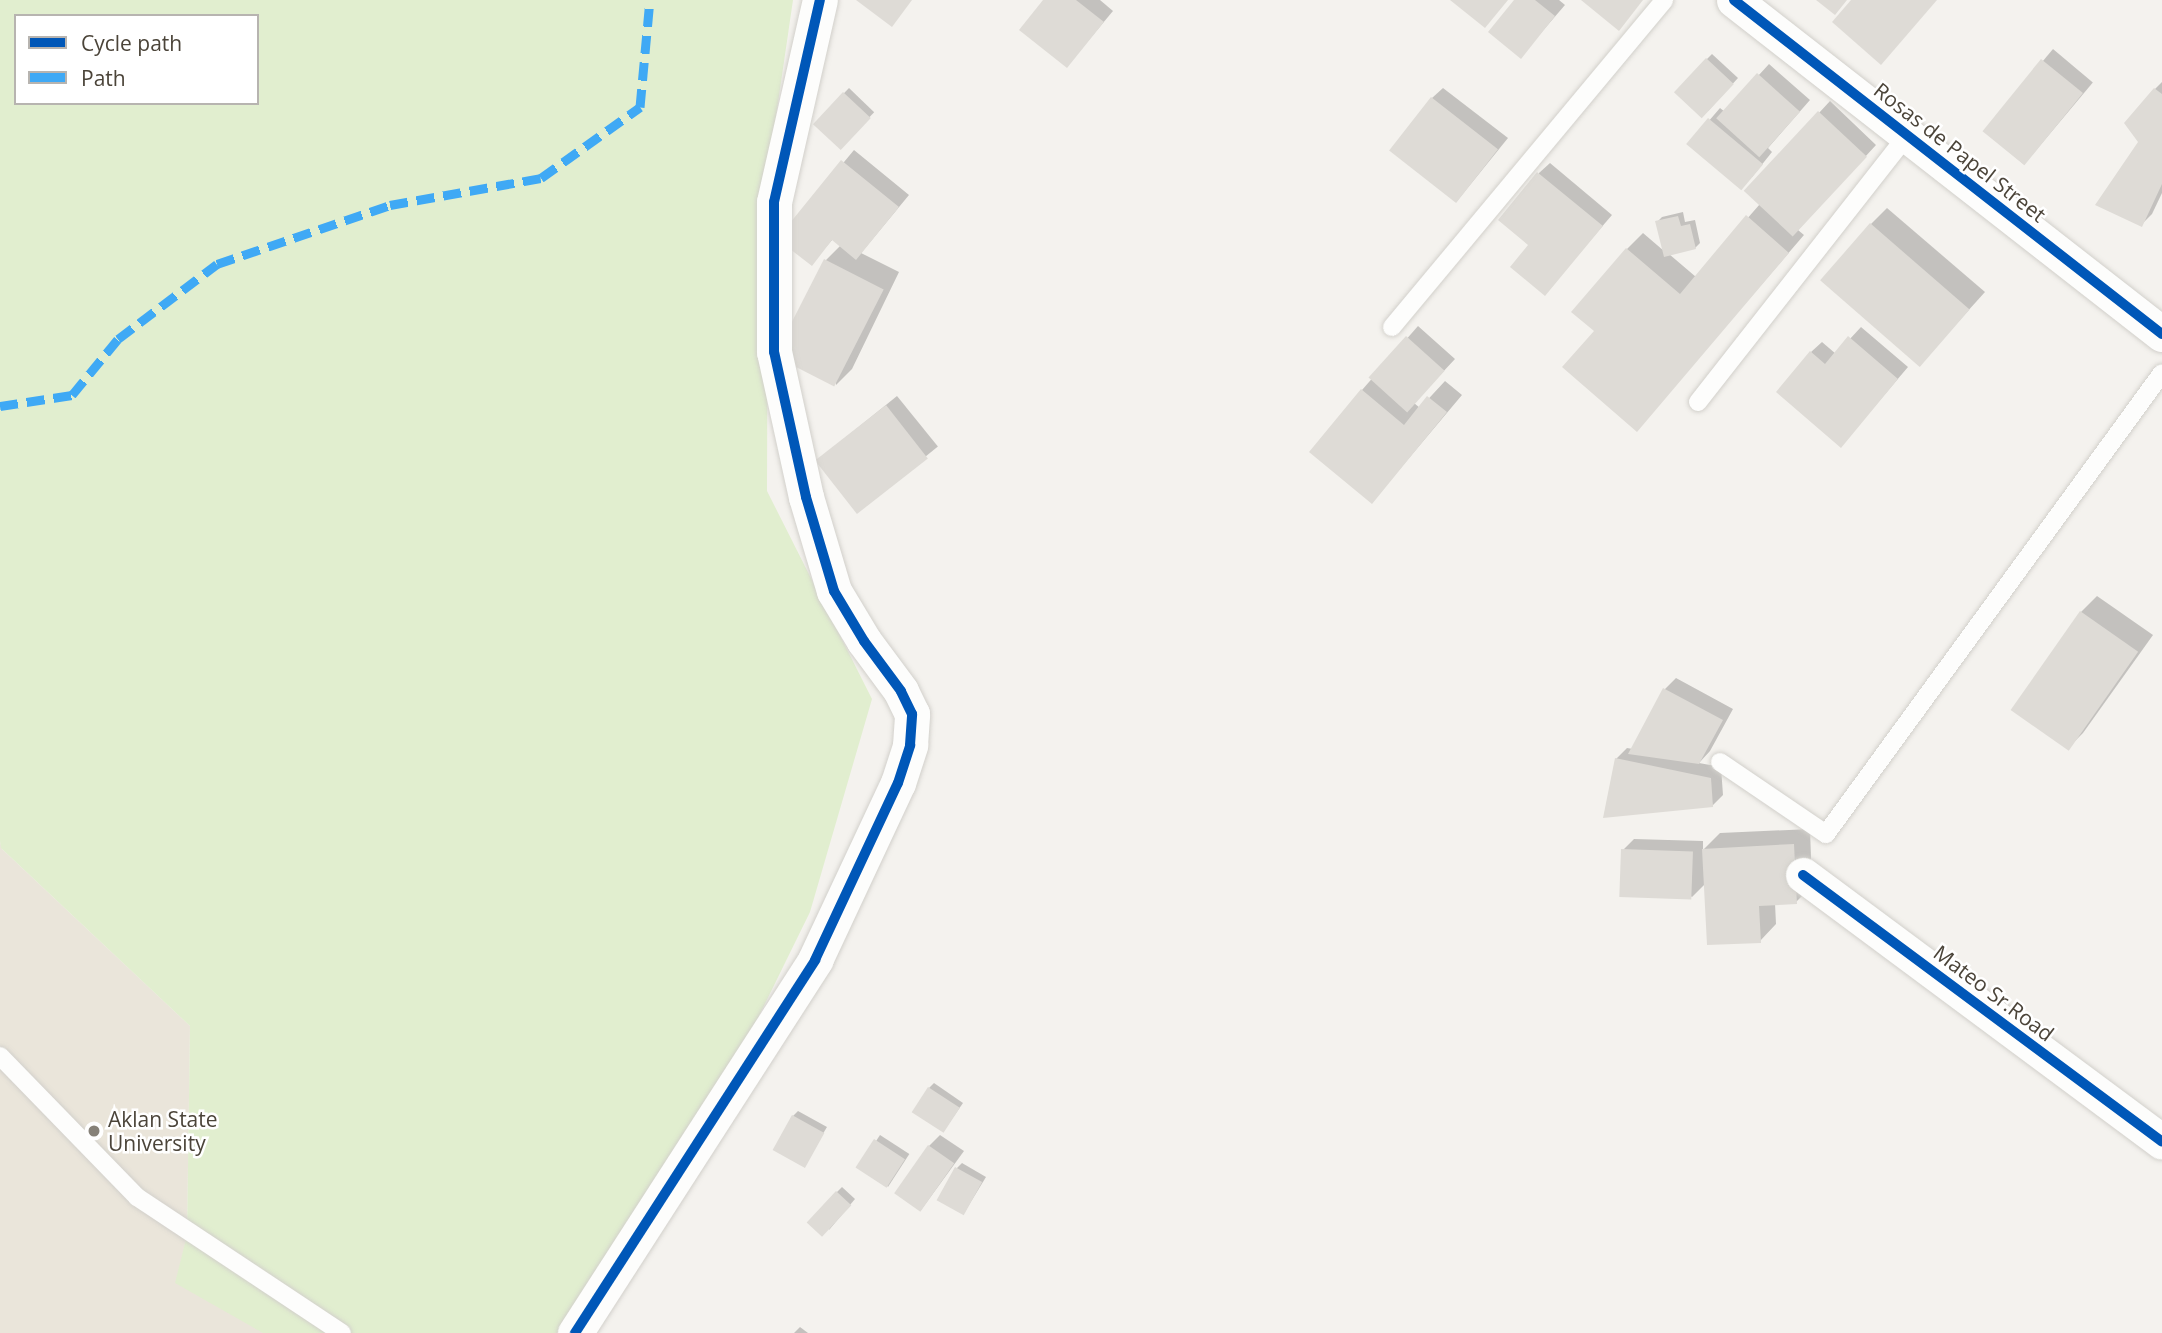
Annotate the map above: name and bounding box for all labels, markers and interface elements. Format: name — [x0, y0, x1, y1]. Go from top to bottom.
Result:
legend — [14, 14, 259, 105]
text: Cycle path — [81, 29, 182, 57]
text: Path — [81, 64, 126, 92]
street label: Rosas de Papel Street — [1869, 77, 2051, 227]
street label: Mateo Sr.Road — [1929, 940, 2059, 1046]
place label: Aklan State University — [108, 1106, 218, 1156]
marker: Aklan State University — [86, 1123, 102, 1139]

